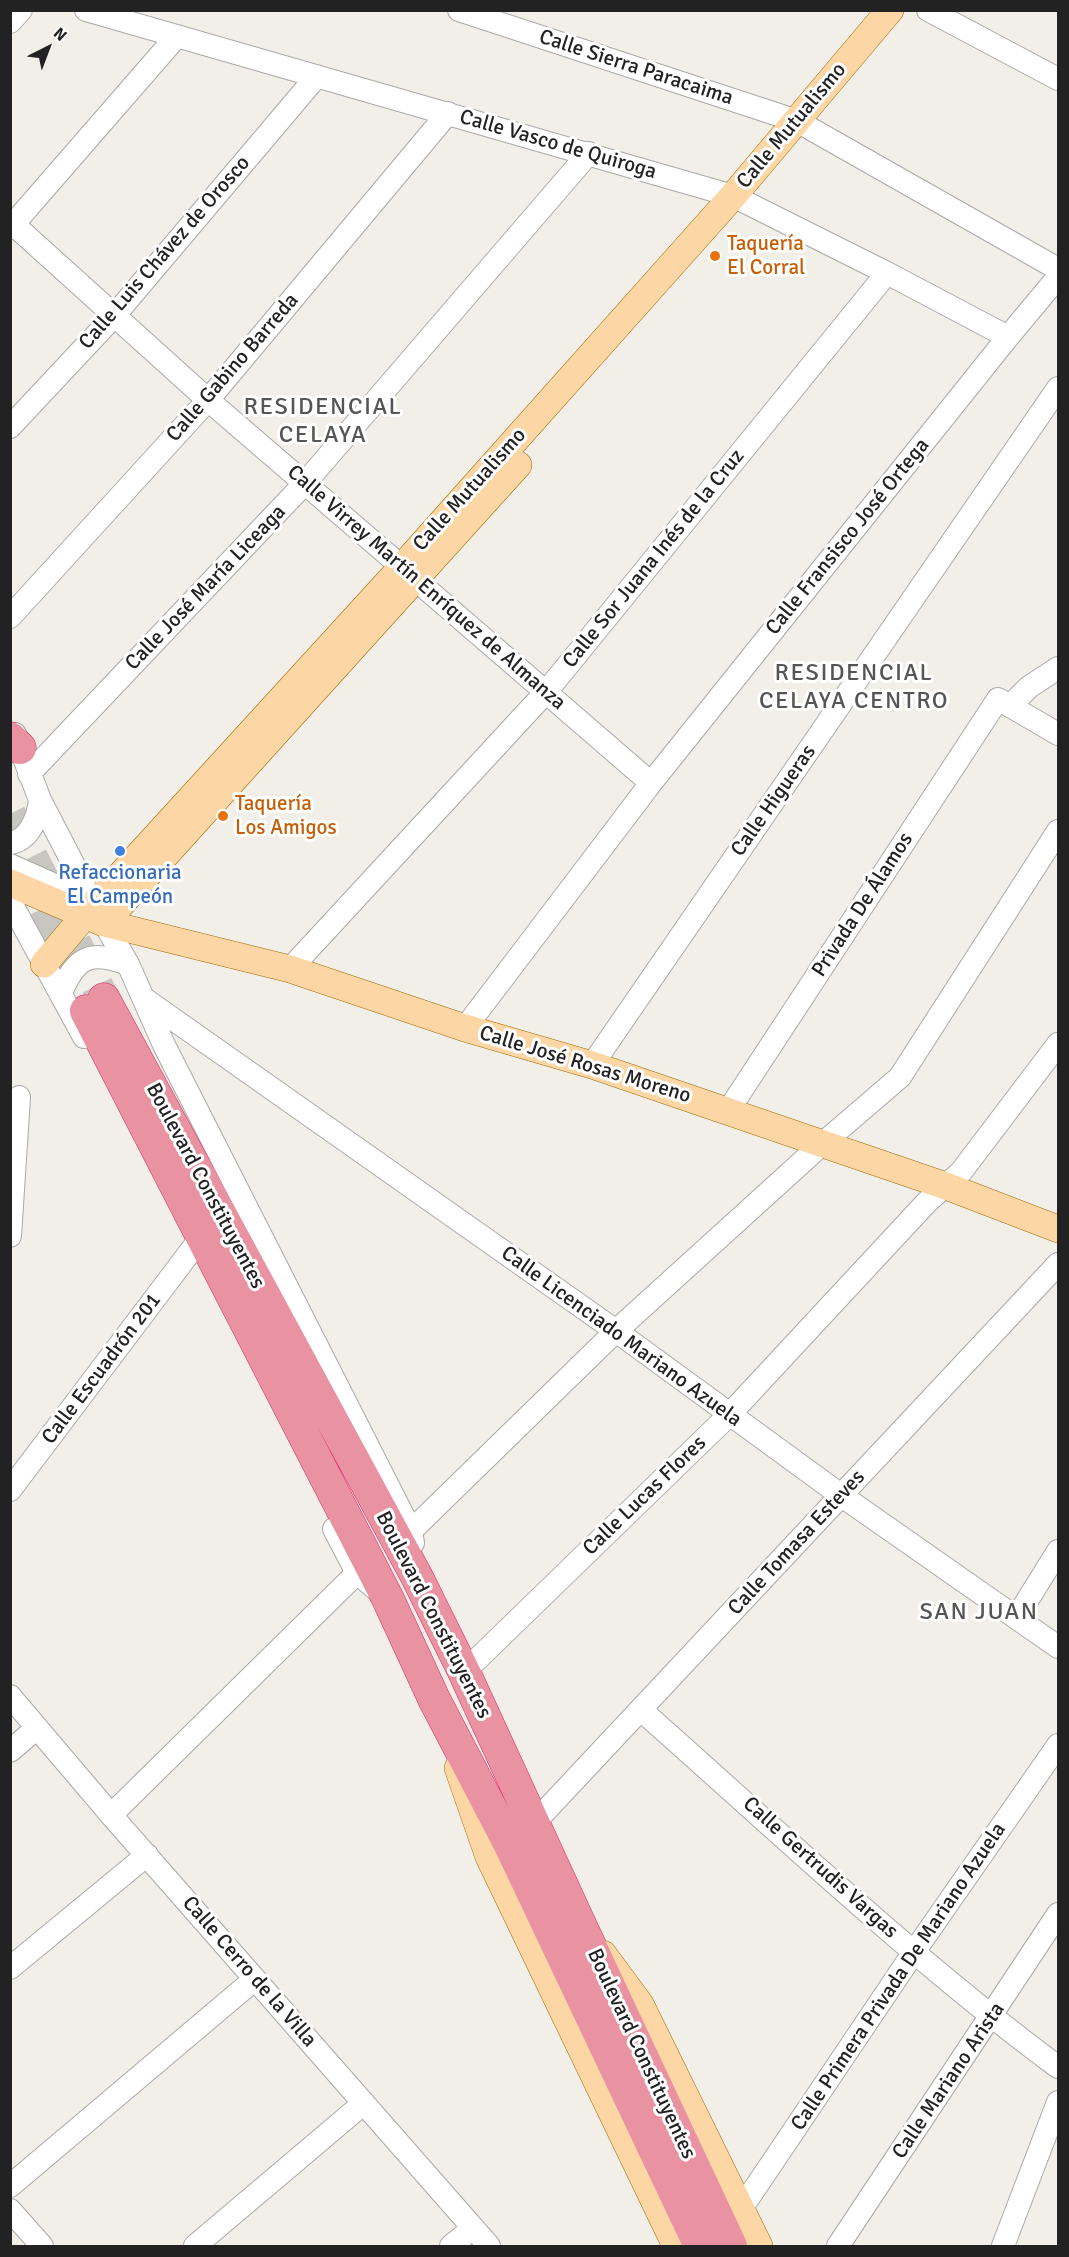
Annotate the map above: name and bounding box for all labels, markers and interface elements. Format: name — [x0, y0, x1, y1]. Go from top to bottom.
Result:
north arrow — [18, 18, 78, 78]
text: N — [49, 23, 71, 46]
street label: Calle Sierra Paracaima — [536, 25, 736, 111]
street label: Calle Mutualismo — [732, 58, 852, 194]
street label: Calle Vasco de Quiroga — [457, 105, 659, 185]
street label: Calle Luis Chávez de Orosco — [74, 151, 256, 355]
place label: Taquería El Corral — [727, 231, 805, 281]
marker: Taquería El Corral — [708, 249, 722, 263]
street label: Calle Gabino Barreda — [162, 288, 304, 448]
district label: RESIDENCIAL CELAYA — [244, 394, 402, 450]
street label: Calle Mutualismo — [408, 423, 532, 557]
street label: Calle Fransisco José Ortega — [761, 434, 935, 640]
street label: Calle Sor Juana Inés de la Cruz — [558, 444, 750, 674]
street label: Calle Virrey Martín Enríquez de Almanza — [282, 460, 570, 716]
street label: Calle José María Liceaga — [120, 500, 292, 676]
district label: RESIDENCIAL CELAYA CENTRO — [759, 660, 949, 716]
street label: Calle Higueras — [726, 740, 822, 862]
place label: Taquería Los Amigos — [235, 791, 337, 841]
marker: Taquería Los Amigos — [216, 809, 230, 823]
street label: Privada De Álamos — [807, 828, 919, 982]
marker: Refaccionaria El Campeón — [113, 844, 127, 858]
place label: Refaccionaria El Campeón — [58, 860, 182, 910]
street label: Calle José Rosas Moreno — [476, 1021, 694, 1109]
street label: Boulevard Constituyentes — [140, 1079, 270, 1293]
street label: Calle Licenciado Mariano Azuela — [496, 1241, 746, 1433]
street label: Calle Escuadrón 201 — [37, 1288, 167, 1450]
street label: Calle Lucas Flores — [578, 1431, 712, 1561]
street label: Calle Tomasa Esteves — [723, 1465, 871, 1621]
street label: Boulevard Constituyentes — [370, 1507, 496, 1723]
district label: SAN JUAN — [920, 1599, 1038, 1627]
street label: Calle Gertrudis Vargas — [737, 1792, 903, 1944]
street label: Calle Primera Privada De Mariano Azuela — [786, 1818, 1012, 2136]
street label: Calle Cerro de la Villa — [176, 1891, 322, 2053]
street label: Boulevard Constituyentes — [581, 1945, 701, 2163]
street label: Calle Mariano Arista — [887, 1998, 1011, 2164]

